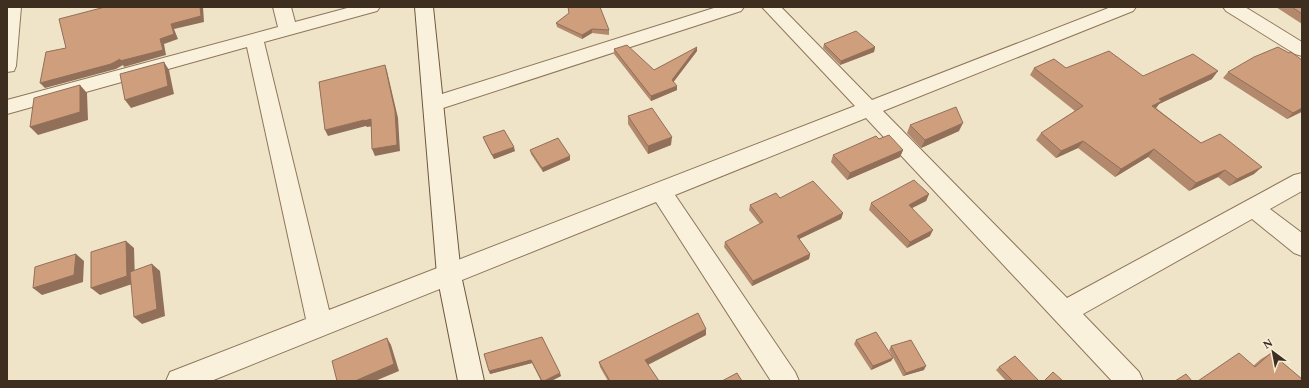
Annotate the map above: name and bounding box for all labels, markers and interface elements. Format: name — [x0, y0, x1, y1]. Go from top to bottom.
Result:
north arrow — [1253, 332, 1293, 372]
text: N — [1260, 334, 1276, 354]

